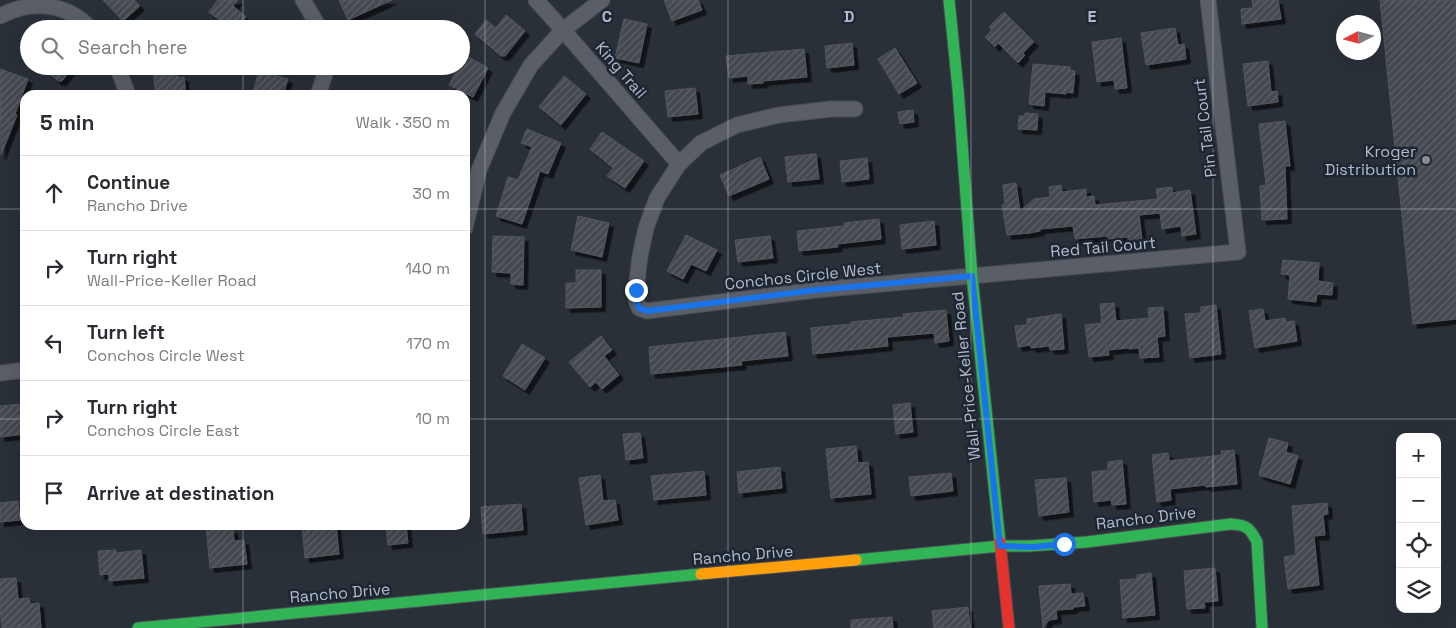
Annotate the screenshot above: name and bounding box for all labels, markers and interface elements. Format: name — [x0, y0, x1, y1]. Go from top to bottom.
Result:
text: C — [602, 6, 612, 27]
text: D — [844, 6, 854, 27]
text: E — [1088, 6, 1097, 27]
north arrow — [1336, 15, 1381, 60]
search box — [20, 20, 470, 75]
icon: search — [38, 34, 66, 62]
text: Search here — [78, 35, 188, 60]
street label: King Trail — [591, 37, 651, 103]
street label: Pin Tail Court — [1189, 77, 1221, 179]
text: 5 min — [40, 109, 94, 136]
text: Walk · 350 m — [356, 112, 450, 133]
place label: Kroger Distribution — [1325, 141, 1416, 180]
marker: Kroger Distribution — [1420, 154, 1432, 166]
text: Continue — [87, 170, 170, 195]
icon: ahead — [40, 179, 68, 207]
text: 30 m — [412, 183, 450, 204]
text: Rancho Drive — [87, 195, 188, 216]
street label: Red Tail Court — [1049, 232, 1157, 262]
text: Turn right — [87, 245, 177, 270]
icon: right — [40, 254, 68, 282]
street label: Conchos Circle West — [724, 257, 882, 295]
text: 140 m — [405, 258, 450, 279]
text: Wall-Price-Keller Road — [87, 270, 257, 291]
route end — [625, 279, 648, 302]
street label: Wall-Price-Keller Road — [947, 291, 985, 461]
text: Turn left — [87, 320, 165, 345]
icon: left — [40, 329, 68, 357]
text: 170 m — [406, 333, 450, 354]
text: Conchos Circle West — [87, 345, 245, 366]
text: Turn right — [87, 395, 177, 420]
icon: right — [40, 404, 68, 432]
text: 10 m — [415, 408, 450, 429]
text: Conchos Circle East — [87, 420, 240, 441]
map controls — [1396, 433, 1441, 613]
button: + — [1396, 433, 1441, 478]
button: − — [1396, 478, 1441, 523]
icon: arrive — [40, 479, 68, 507]
text: Arrive at destination — [87, 481, 275, 506]
street label: Rancho Drive — [1095, 501, 1197, 535]
button: locate — [1396, 523, 1441, 568]
route start — [1053, 533, 1076, 556]
street label: Rancho Drive — [692, 540, 794, 570]
button: layers — [1396, 568, 1441, 613]
street label: Rancho Drive — [289, 578, 391, 608]

